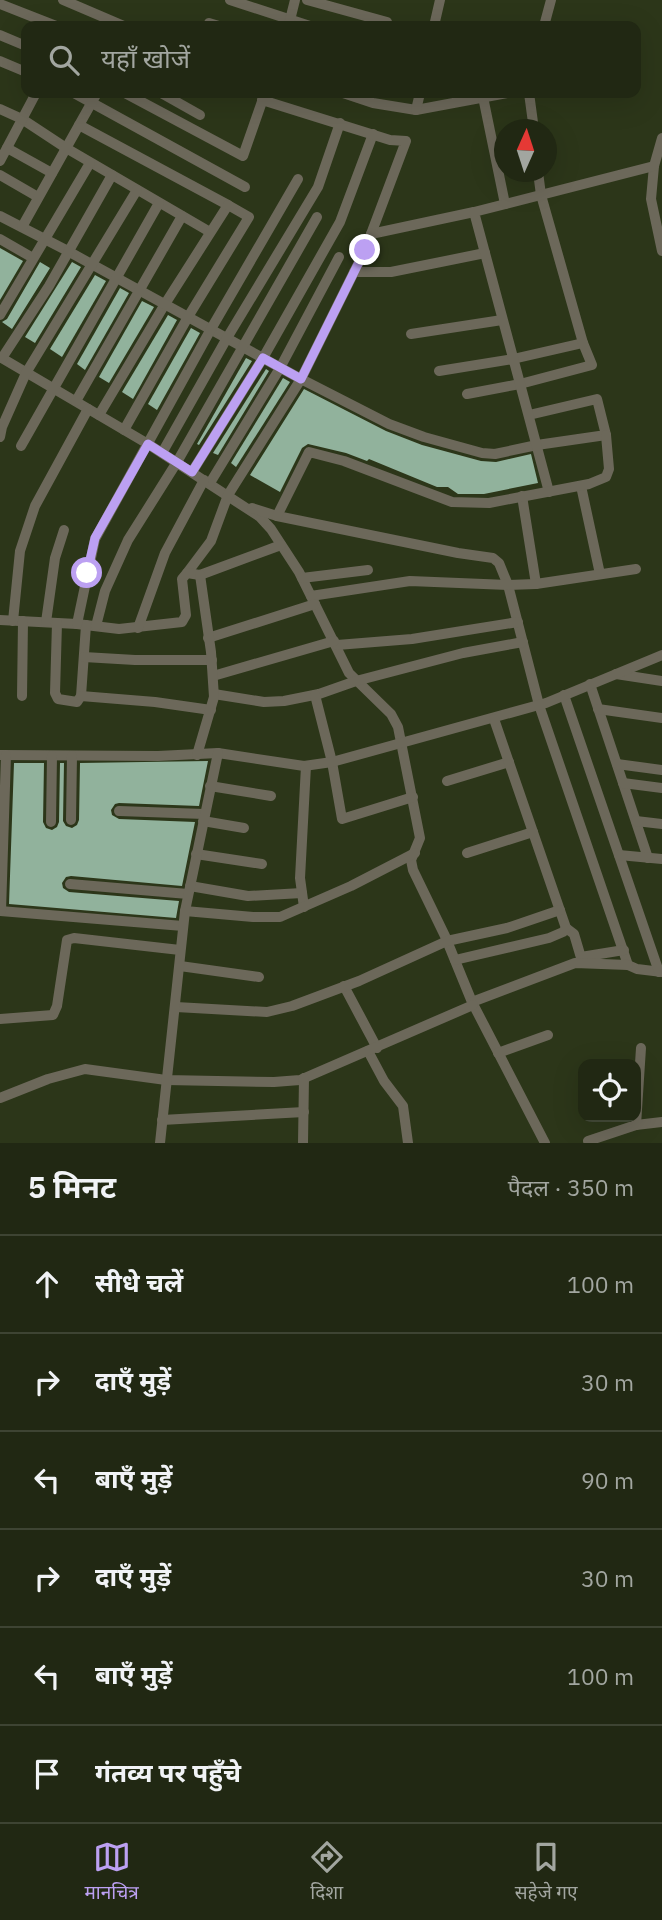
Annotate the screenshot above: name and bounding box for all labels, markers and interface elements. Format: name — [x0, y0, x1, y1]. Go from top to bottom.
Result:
search box — [21, 21, 641, 98]
icon: search — [45, 41, 83, 79]
text: यहाँ खोजें — [101, 41, 190, 75]
north arrow — [494, 119, 557, 182]
route end — [349, 234, 380, 265]
route start — [71, 557, 102, 588]
map controls — [578, 1059, 641, 1122]
button: locate — [578, 1059, 641, 1122]
text: 5 मिनट — [28, 1167, 116, 1206]
text: पैदल · 350 m — [508, 1172, 634, 1202]
icon: ahead — [28, 1265, 66, 1303]
text: सीधे चलें — [95, 1265, 183, 1299]
text: 100 m — [567, 1269, 634, 1299]
icon: right — [28, 1363, 66, 1401]
text: दाएँ मुड़ें — [95, 1363, 171, 1397]
text: 30 m — [581, 1367, 634, 1397]
icon: left — [28, 1461, 66, 1499]
text: बाएँ मुड़ें — [95, 1461, 172, 1495]
text: 90 m — [581, 1465, 634, 1495]
icon: right — [28, 1559, 66, 1597]
text: दाएँ मुड़ें — [95, 1559, 171, 1593]
text: 30 m — [581, 1563, 634, 1593]
icon: left — [28, 1657, 66, 1695]
text: बाएँ मुड़ें — [95, 1657, 172, 1691]
text: 100 m — [567, 1661, 634, 1691]
icon: arrive — [28, 1755, 66, 1793]
text: गंतव्य पर पहुँचे — [95, 1755, 241, 1789]
tab: मानचित्र — [84, 1838, 139, 1907]
tab: दिशा — [308, 1838, 346, 1907]
tab: सहेजे गए — [515, 1838, 578, 1907]

